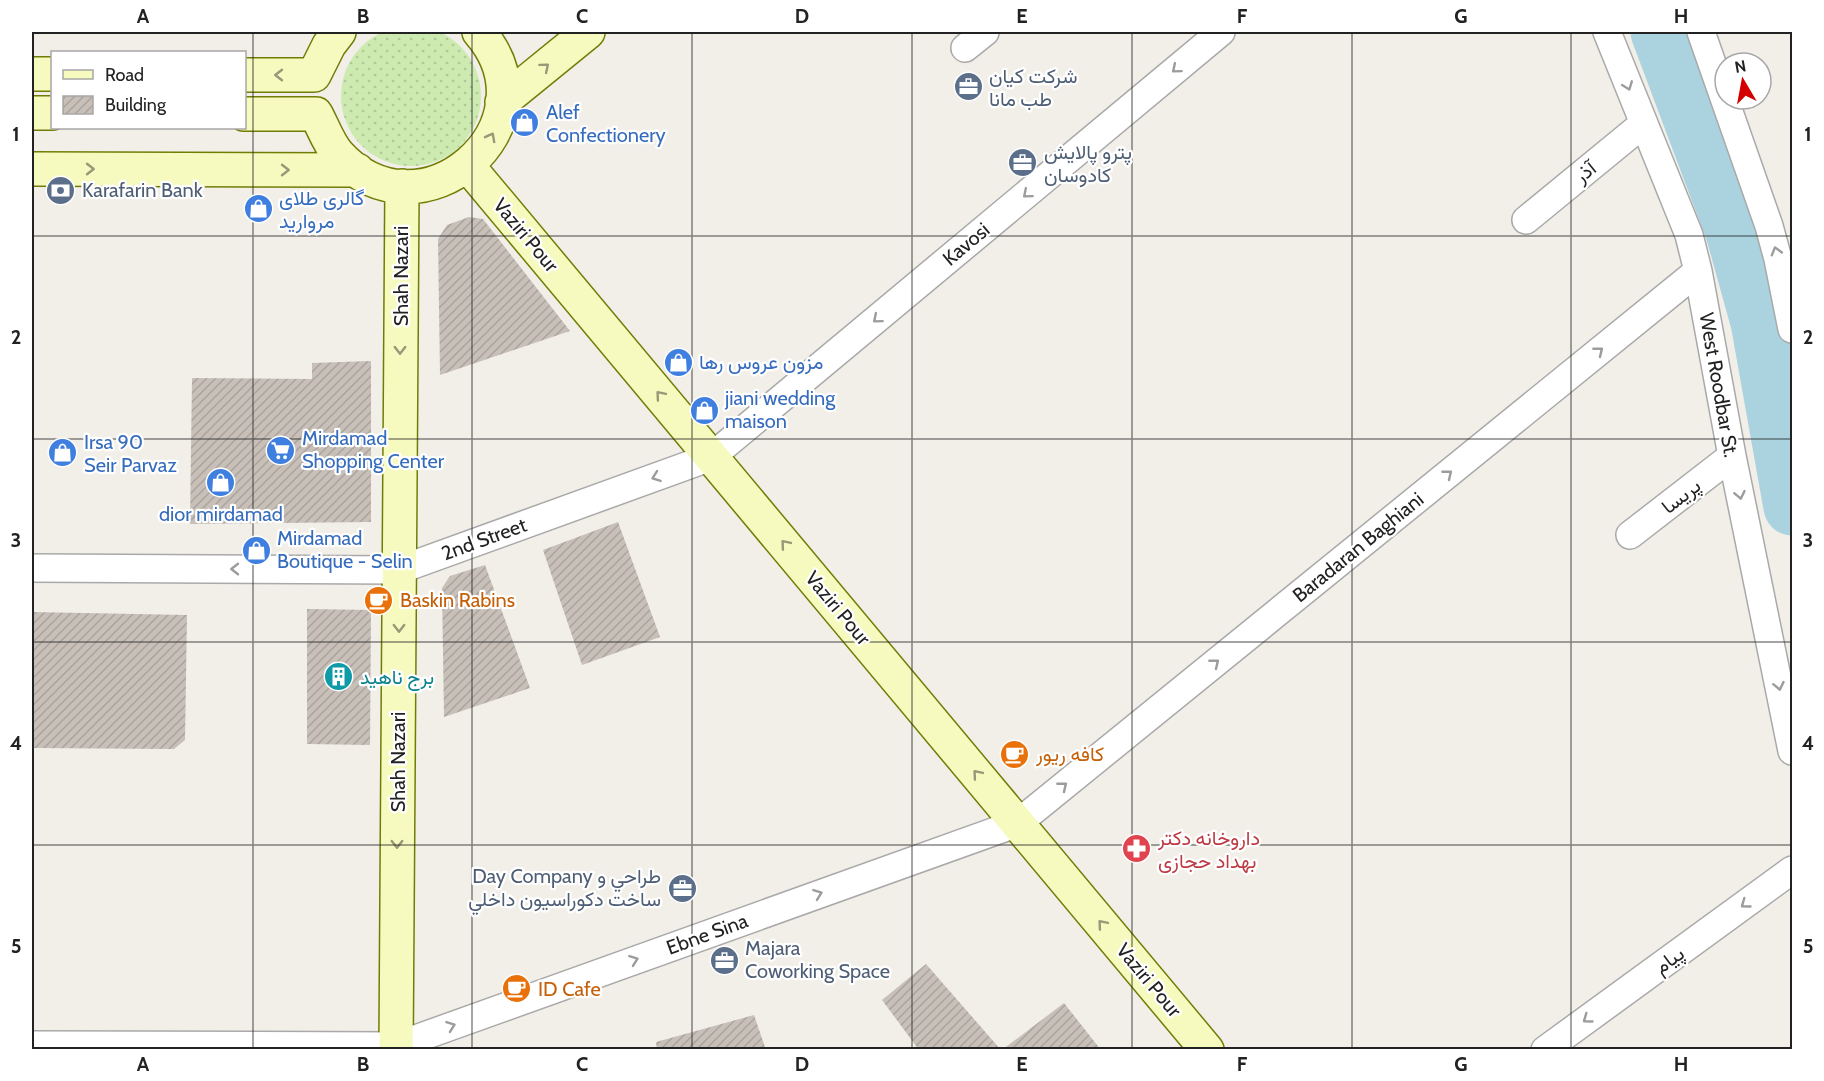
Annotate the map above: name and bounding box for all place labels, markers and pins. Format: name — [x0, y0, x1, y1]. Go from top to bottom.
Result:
place label: شرکت کیان طب مانا — [989, 64, 1078, 111]
office icon: شرکت کیان طب مانا — [952, 71, 984, 103]
place label: Alef Confectionery — [546, 100, 666, 147]
shop icon: Alef Confectionery — [509, 107, 541, 139]
place label: پترو پالایش کادوسان — [1044, 140, 1132, 188]
office icon: پترو پالایش کادوسان — [1007, 147, 1039, 179]
bank icon: Karafarin Bank — [45, 174, 77, 206]
place label: Karafarin Bank — [82, 178, 203, 202]
place label: گالری طلای مروارید — [279, 186, 365, 234]
shop icon: گالری طلای مروارید — [242, 193, 274, 225]
shop icon: مزون عروس رها — [662, 346, 694, 378]
place label: مزون عروس رها — [699, 350, 823, 375]
place label: jiani wedding maison — [724, 386, 836, 433]
shop icon: jiani wedding maison — [688, 394, 720, 426]
place label: Mirdamad Shopping Center — [302, 426, 445, 473]
place label: Irsa 90 Seir Parvaz — [84, 430, 177, 477]
supermarket icon: Mirdamad Shopping Center — [265, 434, 297, 466]
shop icon: Irsa 90 Seir Parvaz — [47, 437, 79, 469]
shop icon: dior mirdamad — [205, 467, 237, 499]
place label: dior mirdamad — [159, 502, 283, 526]
place label: Mirdamad Boutique - Selin — [277, 526, 413, 573]
shop icon: Mirdamad Boutique - Selin — [240, 534, 272, 566]
cafe icon: Baskin Rabins — [363, 584, 395, 616]
place label: Baskin Rabins — [400, 588, 515, 612]
building icon: برج ناهید — [323, 661, 355, 693]
place label: برج ناهید — [360, 665, 434, 691]
cafe icon: کافه ریور — [999, 738, 1031, 770]
place label: کافه ریور — [1035, 742, 1104, 767]
place label: داروخانه دکتر بهداد حجازی — [1157, 826, 1260, 874]
pharmacy icon: داروخانه دکتر بهداد حجازی — [1121, 833, 1153, 865]
place label: Day Company طراحي و ساخت دكوراسيون داخلي — [468, 864, 661, 916]
office icon: Day Company طراحي و ساخت دكوراسيون داخلي — [666, 872, 698, 904]
place label: Majara Coworking Space — [745, 936, 890, 983]
office icon: Majara Coworking Space — [708, 944, 740, 976]
cafe icon: ID Cafe — [501, 973, 533, 1005]
place label: ID Cafe — [538, 977, 601, 1001]

